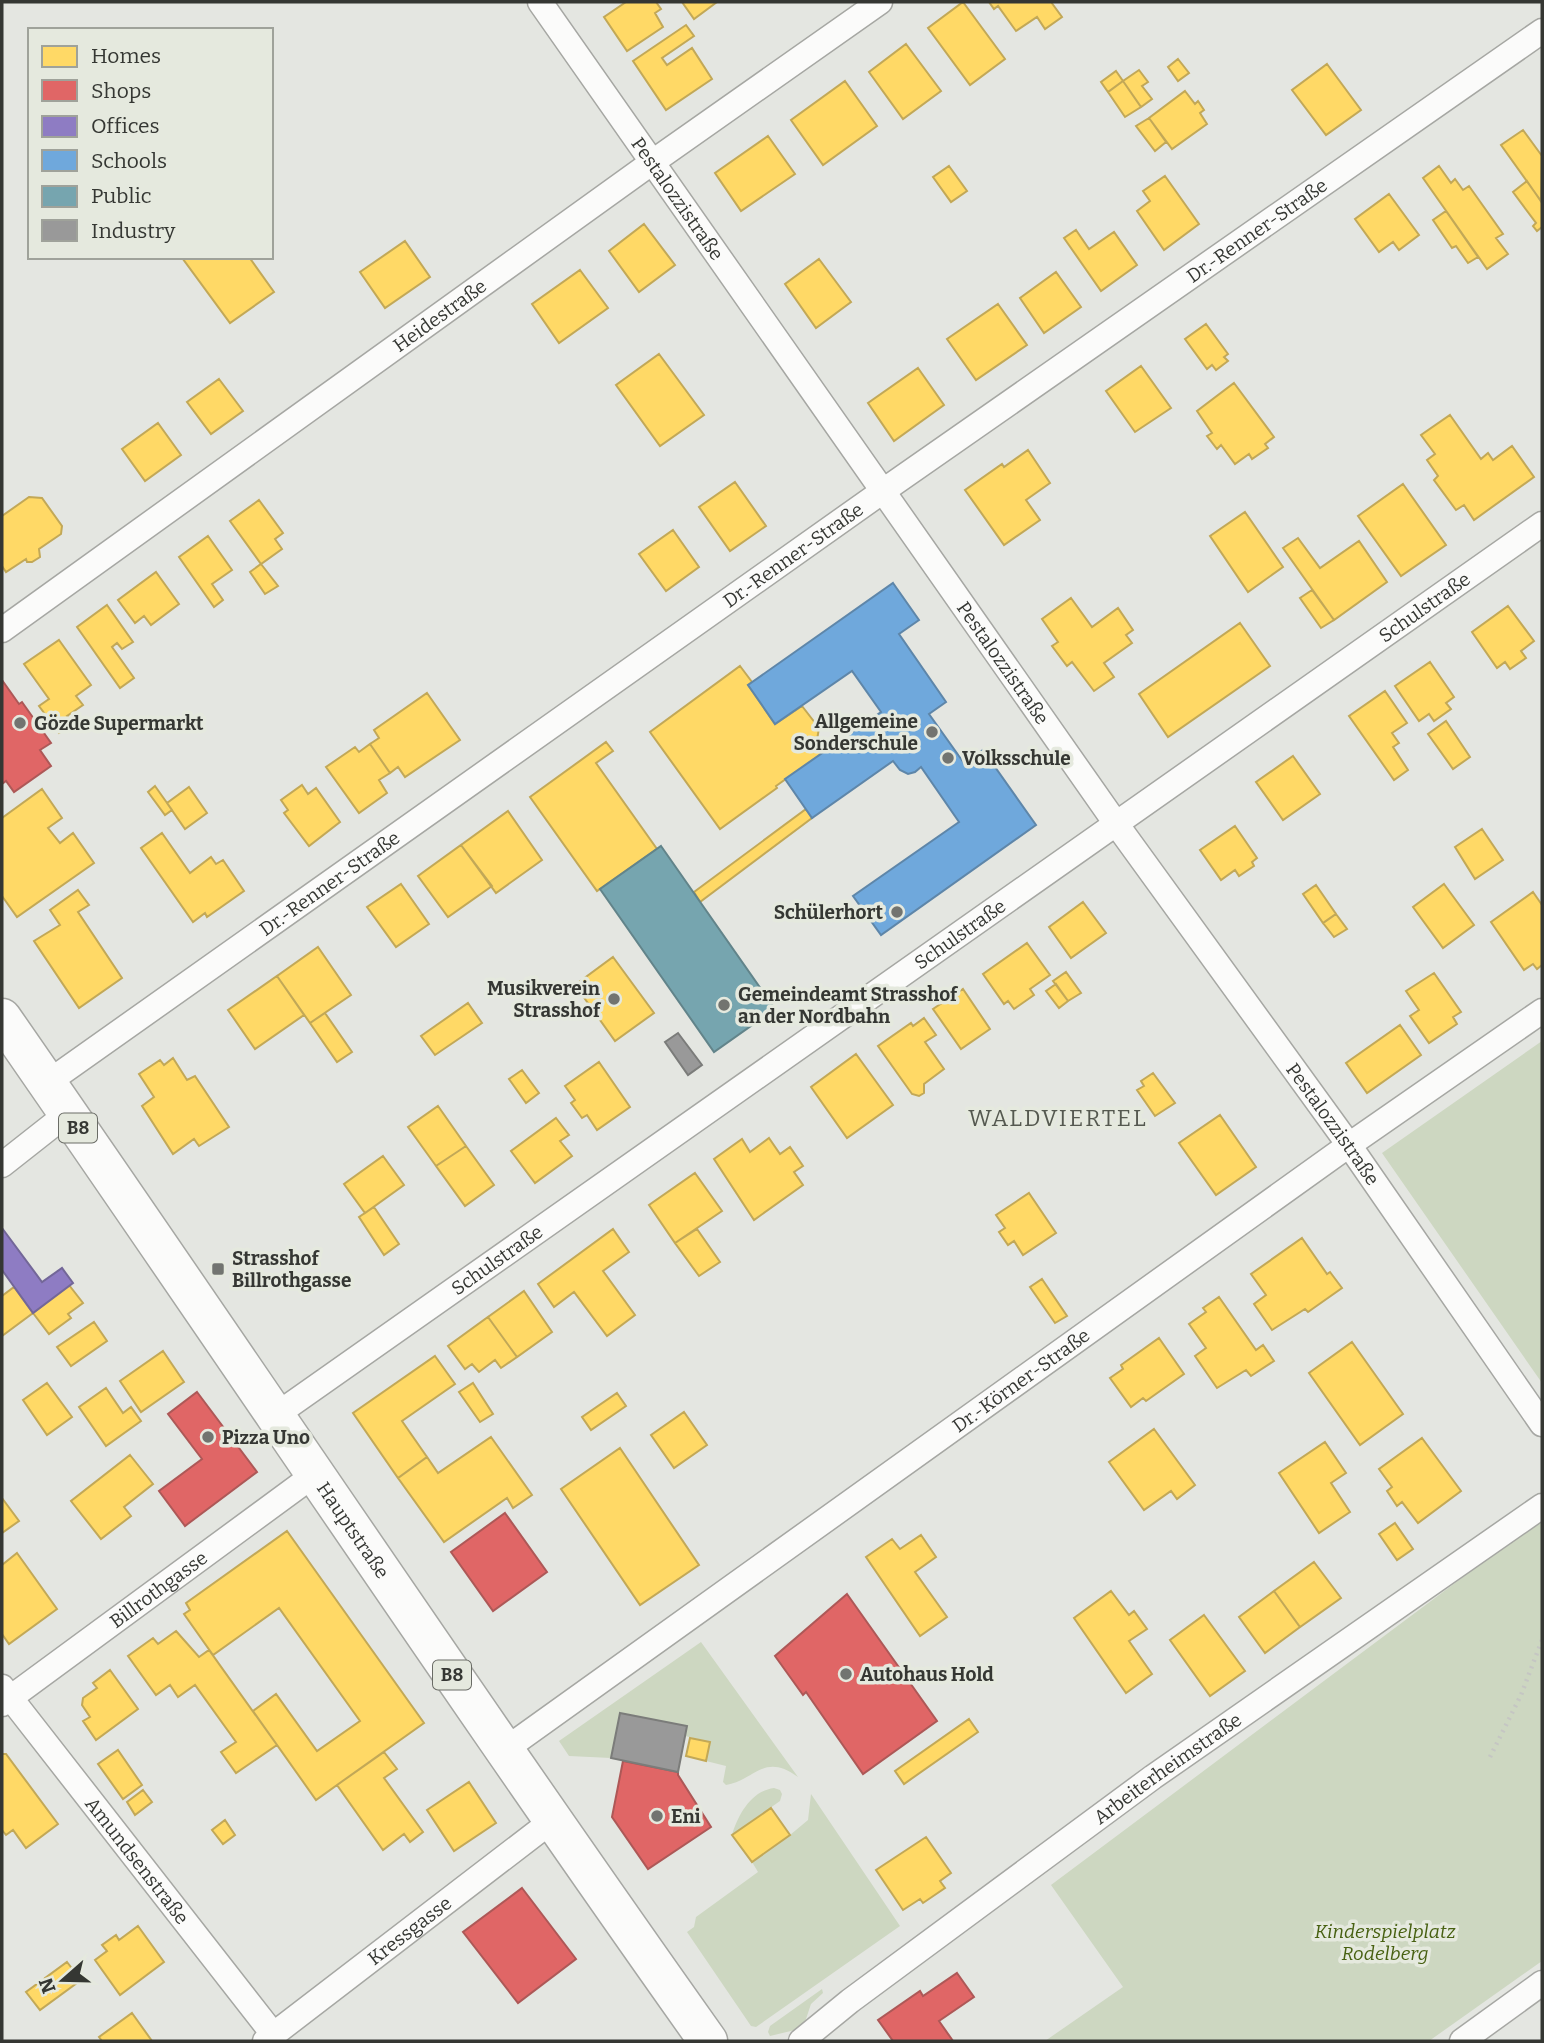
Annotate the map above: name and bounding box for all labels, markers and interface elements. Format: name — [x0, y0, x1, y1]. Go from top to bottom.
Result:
legend — [28, 28, 273, 259]
text: Homes — [91, 43, 161, 69]
text: Shops — [91, 78, 151, 104]
text: Offices — [91, 113, 160, 139]
street label: Pestalozzistraße — [626, 133, 728, 265]
text: Schools — [91, 148, 167, 174]
street label: Dr.-Renner-Straße — [1182, 174, 1332, 288]
text: Public — [91, 183, 152, 209]
text: Industry — [91, 218, 176, 244]
street label: Heidestraße — [389, 274, 491, 357]
street label: Dr.-Renner-Straße — [719, 498, 868, 613]
street label: Schulstraße — [1374, 567, 1475, 647]
street label: Pestalozzistraße — [952, 597, 1054, 729]
place label: Allgemeine Sonderschule — [793, 710, 918, 755]
place label: Gözde Supermarkt — [34, 712, 204, 735]
marker: Gözde Supermarkt — [12, 715, 28, 731]
marker: Allgemeine Sonderschule — [924, 724, 940, 740]
place label: Volksschule — [962, 747, 1071, 770]
marker: Volksschule — [940, 750, 956, 766]
street label: Dr.-Renner-Straße — [255, 826, 404, 941]
street label: Schulstraße — [910, 894, 1010, 974]
place label: Schülerhort — [774, 901, 883, 924]
marker: Schülerhort — [889, 904, 905, 920]
place label: Musikverein Strasshof — [487, 977, 602, 1022]
place label: Gemeindeamt Strasshof an der Nordbahn — [738, 983, 959, 1028]
marker: Musikverein Strasshof — [606, 991, 622, 1007]
marker: Gemeindeamt Strasshof an der Nordbahn — [716, 997, 732, 1013]
street label: Pestalozzistraße — [1281, 1059, 1384, 1190]
district label: WALDVIERTEL — [968, 1104, 1148, 1132]
road number: B8 — [59, 1114, 97, 1142]
street label: Schulstraße — [447, 1220, 547, 1300]
place label: Strasshof Billrothgasse — [232, 1247, 351, 1292]
marker: Strasshof Billrothgasse — [210, 1261, 226, 1277]
street label: Dr.-Körner-Straße — [948, 1324, 1094, 1437]
place label: Pizza Uno — [222, 1426, 310, 1449]
marker: Pizza Uno — [200, 1429, 216, 1445]
street label: Hauptstraße — [312, 1478, 394, 1583]
street label: Billrothgasse — [105, 1546, 212, 1633]
road number: B8 — [433, 1660, 471, 1690]
place label: Autohaus Hold — [860, 1663, 994, 1686]
marker: Autohaus Hold — [838, 1666, 854, 1682]
street label: Arbeiterheimstraße — [1089, 1708, 1246, 1829]
street label: Amundsenstraße — [80, 1793, 194, 1929]
place label: Eni — [671, 1805, 701, 1828]
marker: Eni — [649, 1808, 665, 1824]
street label: Kressgasse — [363, 1891, 456, 1970]
park label: Kinderspielplatz Rodelberg — [1314, 1920, 1456, 1965]
north arrow — [28, 1945, 98, 2015]
text: N — [34, 1975, 61, 1996]

